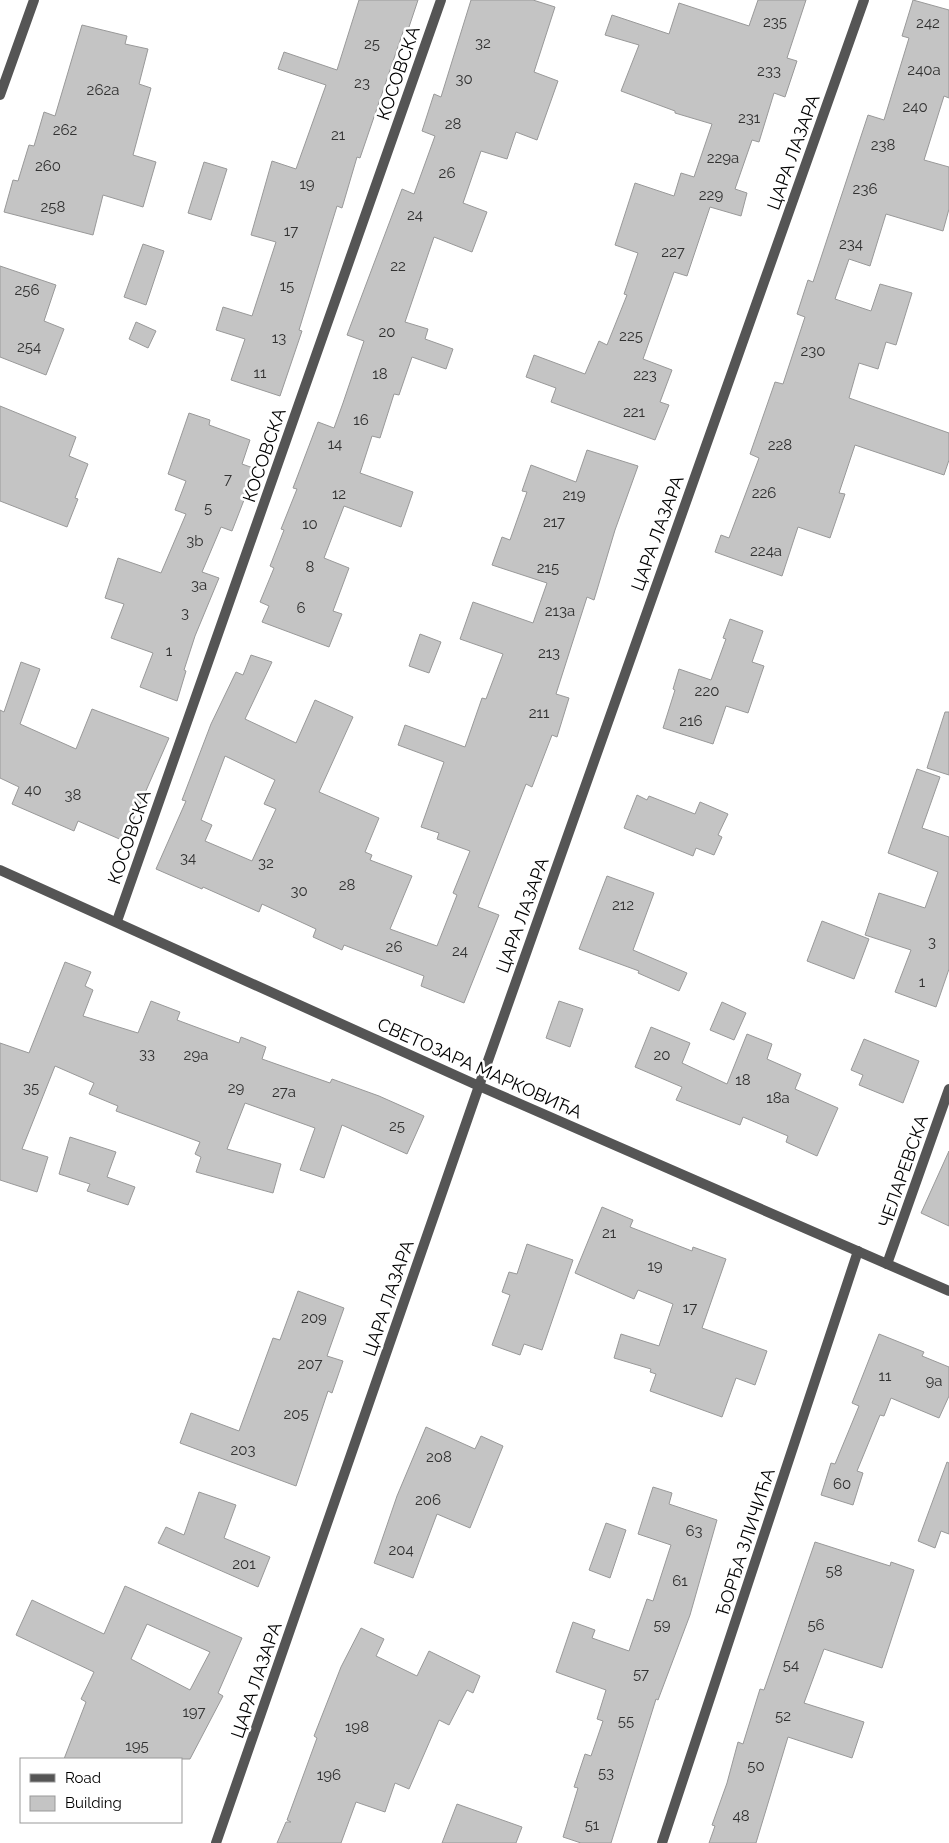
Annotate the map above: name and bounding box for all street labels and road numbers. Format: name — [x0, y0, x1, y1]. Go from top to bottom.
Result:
street label: КОСОВСКА — [372, 23, 424, 123]
street label: ЦАРА ЛАЗАРА — [762, 91, 824, 213]
street label: КОСОВСКА — [238, 405, 290, 505]
street label: ЦАРА ЛАЗАРА — [626, 472, 688, 594]
street label: КОСОВСКА — [103, 787, 155, 887]
street label: ЦАРА ЛАЗАРА — [491, 854, 553, 976]
street label: СВЕТОЗАРА МАРКОВИЋА — [374, 1013, 586, 1123]
street label: ЧЕЛАРЕВСКА — [874, 1112, 932, 1230]
street label: ЦАРА ЛАЗАРА — [358, 1237, 418, 1359]
street label: ЂОРЂА ЗЛИЧИЋА — [711, 1466, 779, 1618]
street label: ЦАРА ЛАЗАРА — [226, 1619, 286, 1741]

